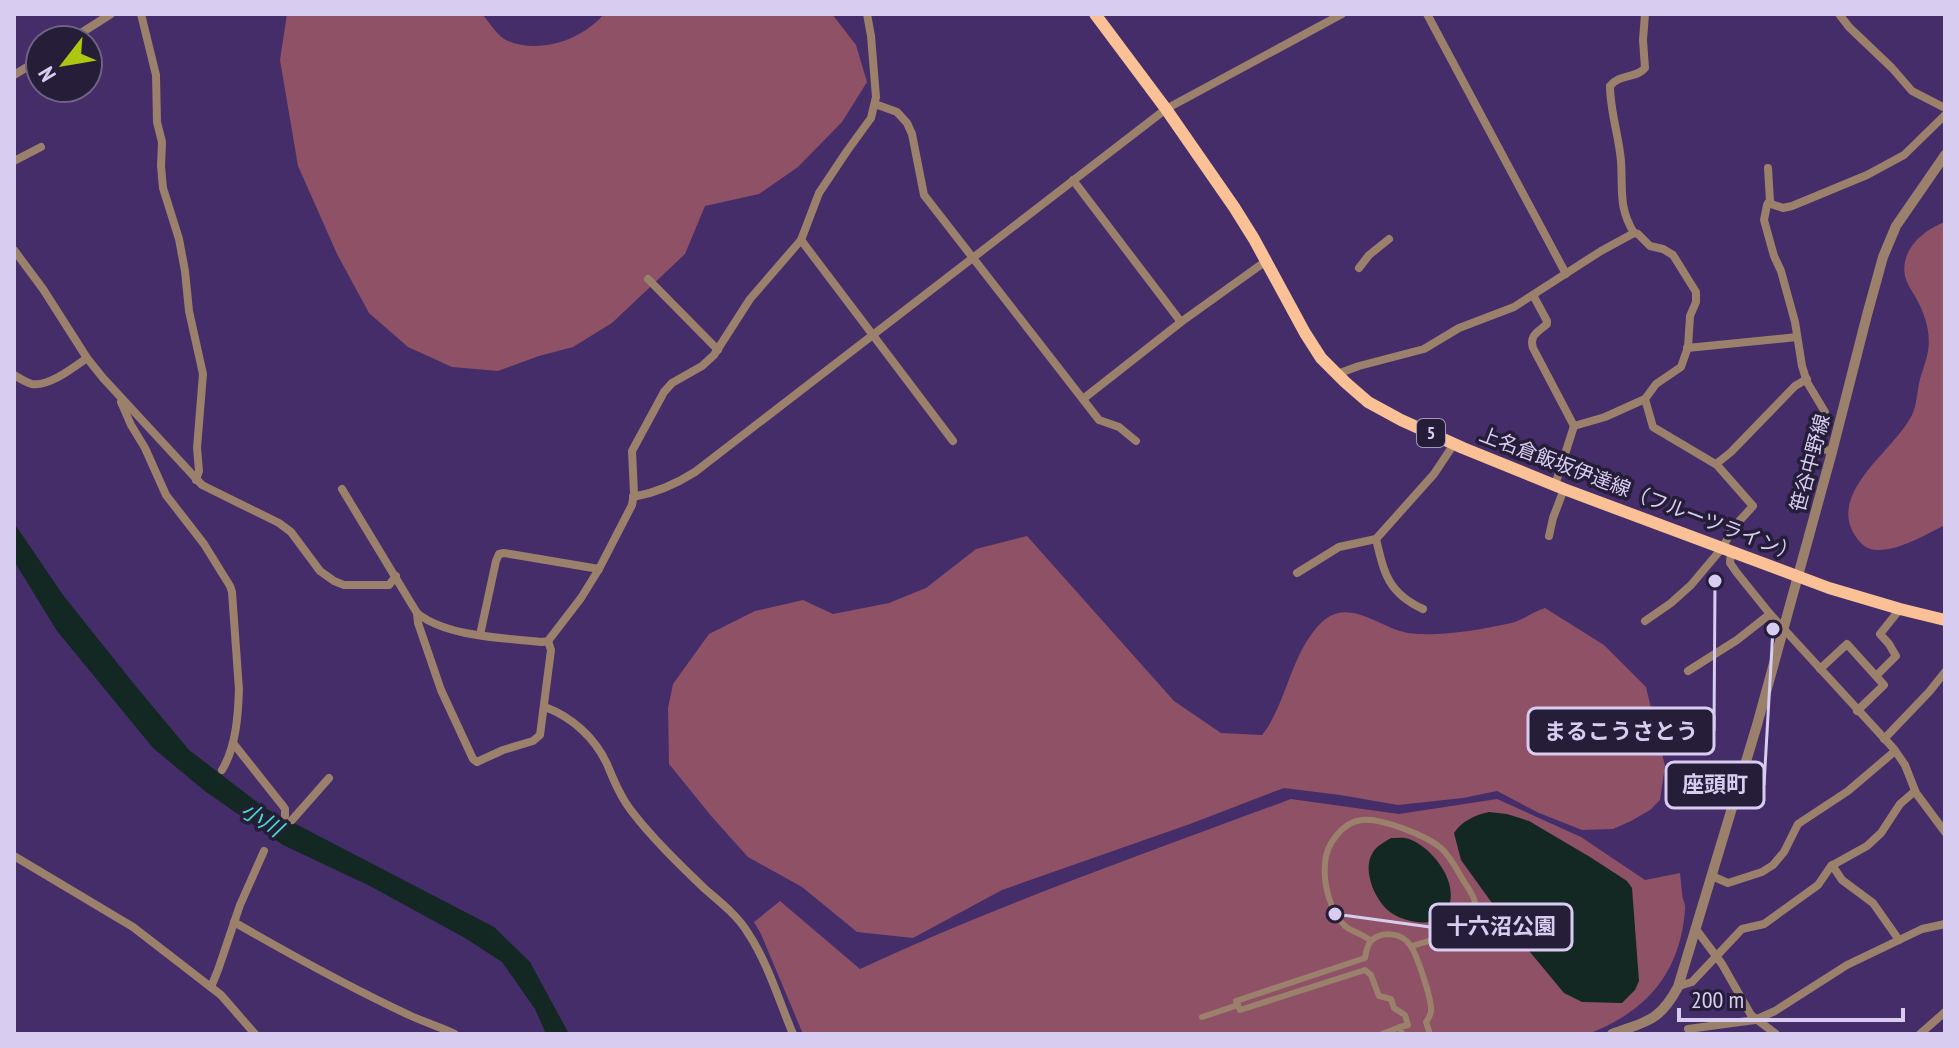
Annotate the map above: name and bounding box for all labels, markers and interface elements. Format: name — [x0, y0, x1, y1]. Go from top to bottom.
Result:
north arrow — [24, 24, 104, 104]
text: N — [32, 62, 62, 87]
street label: 笹谷中野線 — [1785, 411, 1835, 515]
road number: 5 — [1417, 419, 1445, 447]
street label: 上名倉飯坂伊達線（フルーツライン） — [1476, 421, 1802, 567]
callout: まるこうさとう — [1528, 708, 1714, 754]
text: まるこうさとう — [1544, 717, 1698, 745]
callout: 座頭町 — [1666, 762, 1764, 808]
text: 座頭町 — [1682, 770, 1748, 798]
water label: 小川 — [236, 795, 290, 844]
callout: 十六沼公園 — [1430, 904, 1572, 950]
text: 十六沼公園 — [1446, 912, 1556, 940]
scale bar — [1679, 972, 1903, 1022]
text: 200 m — [1691, 984, 1744, 1015]

